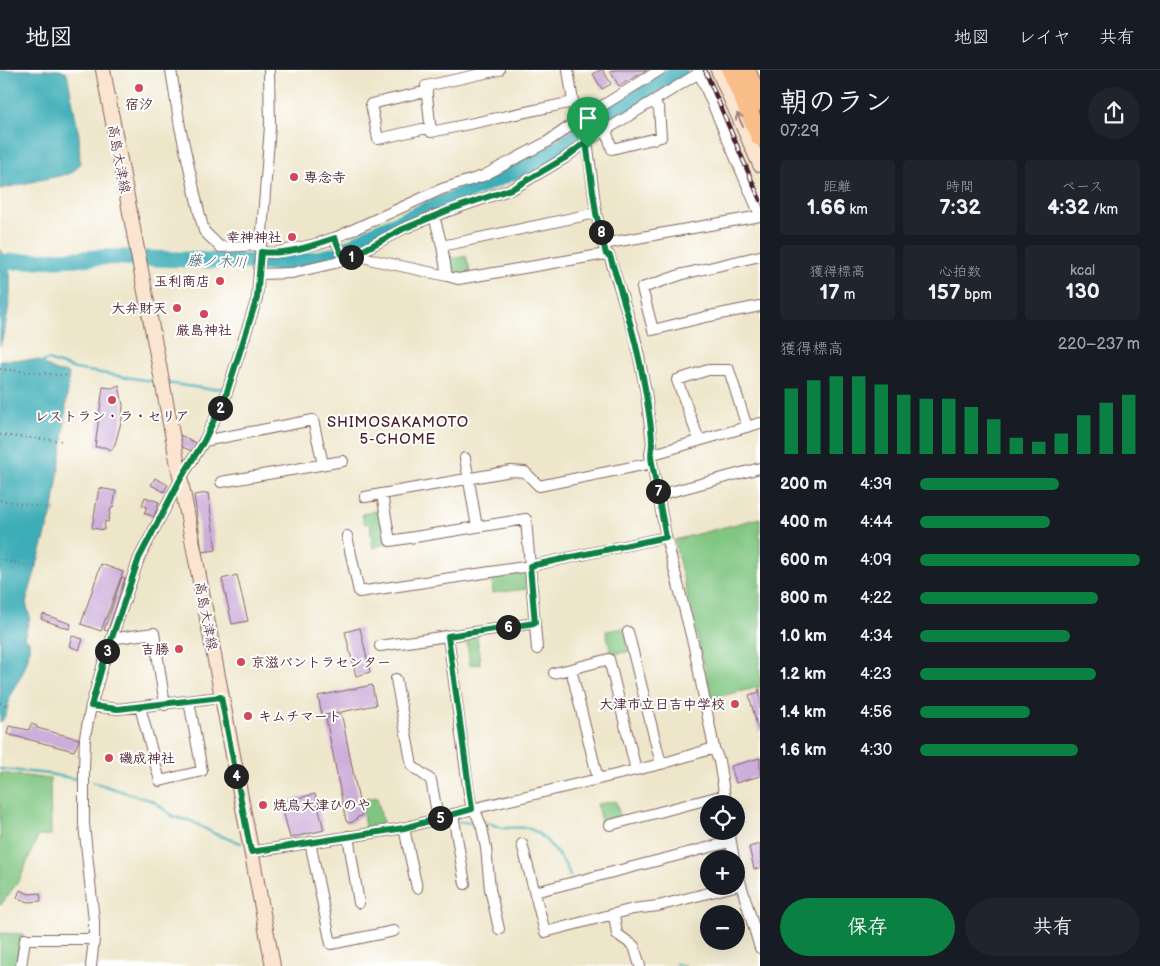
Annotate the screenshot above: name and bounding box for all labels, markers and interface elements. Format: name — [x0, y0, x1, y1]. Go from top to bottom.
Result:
text: 地図 — [25, 23, 73, 52]
text: 地図 — [954, 27, 990, 48]
text: レイヤ — [1018, 27, 1071, 48]
text: 共有 — [1099, 27, 1135, 48]
marker: 宿汐 — [133, 82, 145, 94]
text: 朝のラン — [780, 86, 892, 119]
button: share — [1088, 87, 1140, 139]
place label: 宿汐 — [125, 96, 153, 113]
pin — [567, 97, 609, 148]
icon: arrive — [574, 104, 602, 132]
one-way arrow — [735, 113, 745, 128]
text: 07:29 — [780, 122, 819, 141]
street label: 高島大津線 — [104, 123, 134, 195]
place label: 専念寺 — [304, 169, 346, 186]
marker: 専念寺 — [288, 171, 300, 183]
text: 距離 — [823, 178, 851, 195]
text: 時間 — [946, 178, 974, 195]
text: ペース — [1062, 178, 1103, 195]
text: 1.66 — [807, 195, 846, 220]
text: 7:32 — [939, 195, 981, 220]
text: 4:32 — [1047, 195, 1090, 220]
text: km — [846, 201, 868, 218]
text: /km — [1090, 201, 1118, 218]
pin: 8 — [588, 220, 614, 244]
text: 8 — [597, 224, 606, 241]
place label: 幸神神社 — [226, 229, 282, 246]
marker: 幸神神社 — [286, 231, 298, 243]
pin: 1 — [338, 244, 364, 270]
text: 1 — [349, 249, 354, 266]
water label: 藤ノ木川 — [187, 251, 247, 273]
text: kcal — [1070, 262, 1095, 279]
text: 獲得標高 — [809, 263, 865, 280]
text: 心拍数 — [939, 263, 981, 280]
place label: 玉利商店 — [154, 273, 210, 290]
marker: 玉利商店 — [214, 275, 226, 287]
text: 130 — [1066, 279, 1100, 304]
text: 17 — [819, 280, 840, 305]
text: 157 — [928, 280, 961, 305]
text: m — [840, 286, 855, 303]
text: bpm — [961, 286, 992, 303]
place label: 大弁財天 — [111, 300, 167, 317]
marker: 大弁財天 — [171, 302, 183, 314]
marker: 厳島神社 — [198, 308, 210, 320]
place label: 厳島神社 — [176, 322, 232, 339]
text: 220–237 m — [1058, 335, 1140, 354]
text: 獲得標高 — [780, 340, 844, 359]
marker: レストラン・ラ・セリア — [106, 394, 118, 406]
pin: 2 — [208, 396, 232, 420]
text: 2 — [216, 400, 225, 417]
place label: レストラン・ラ・セリア — [34, 408, 190, 425]
district label: SHIMOSAKAMOTO 5-CHOME — [327, 413, 469, 449]
text: 200 m — [780, 475, 827, 494]
text: 4:39 — [860, 475, 892, 494]
pin: 7 — [646, 478, 670, 504]
text: 7 — [655, 483, 662, 500]
text: 400 m — [780, 513, 827, 532]
text: 4:44 — [860, 513, 893, 532]
text: 600 m — [780, 551, 828, 570]
text: 4:09 — [860, 551, 892, 570]
street label: 高島大津線 — [191, 580, 221, 652]
text: 800 m — [780, 589, 828, 608]
text: 4:22 — [860, 589, 892, 608]
pin: 6 — [496, 614, 520, 640]
text: 6 — [504, 619, 513, 636]
text: 1.0 km — [780, 627, 827, 646]
text: 4:34 — [860, 627, 893, 646]
pin: 3 — [94, 638, 120, 664]
place label: 吉勝 — [141, 641, 169, 658]
text: 3 — [103, 643, 112, 660]
marker: 吉勝 — [173, 643, 185, 655]
place label: 京滋バントラセンター — [251, 654, 391, 671]
marker: 京滋バントラセンター — [235, 656, 247, 668]
text: 1.2 km — [780, 665, 826, 684]
text: 4:23 — [860, 665, 892, 684]
place label: 大津市立日吉中学校 — [599, 696, 725, 713]
marker: 大津市立日吉中学校 — [729, 698, 741, 710]
text: 1.4 km — [780, 703, 826, 722]
text: 4:56 — [860, 703, 892, 722]
place label: キムチマート — [258, 708, 342, 725]
marker: キムチマート — [242, 710, 254, 722]
text: 1.6 km — [780, 741, 826, 760]
text: 4:30 — [860, 741, 892, 760]
place label: 磯成神社 — [119, 750, 175, 767]
marker: 磯成神社 — [103, 752, 115, 764]
pin: 4 — [224, 764, 248, 788]
text: 4 — [232, 768, 241, 785]
map controls — [700, 795, 745, 950]
button: locate — [700, 795, 745, 840]
place label: 焼鳥大津ひのや — [273, 797, 371, 814]
marker: 焼鳥大津ひのや — [257, 799, 269, 811]
pin: 5 — [428, 806, 452, 830]
text: 5 — [436, 810, 445, 827]
button: + — [700, 850, 745, 895]
button: 保存 — [780, 898, 955, 956]
button: 共有 — [965, 898, 1140, 956]
button: − — [700, 905, 745, 950]

